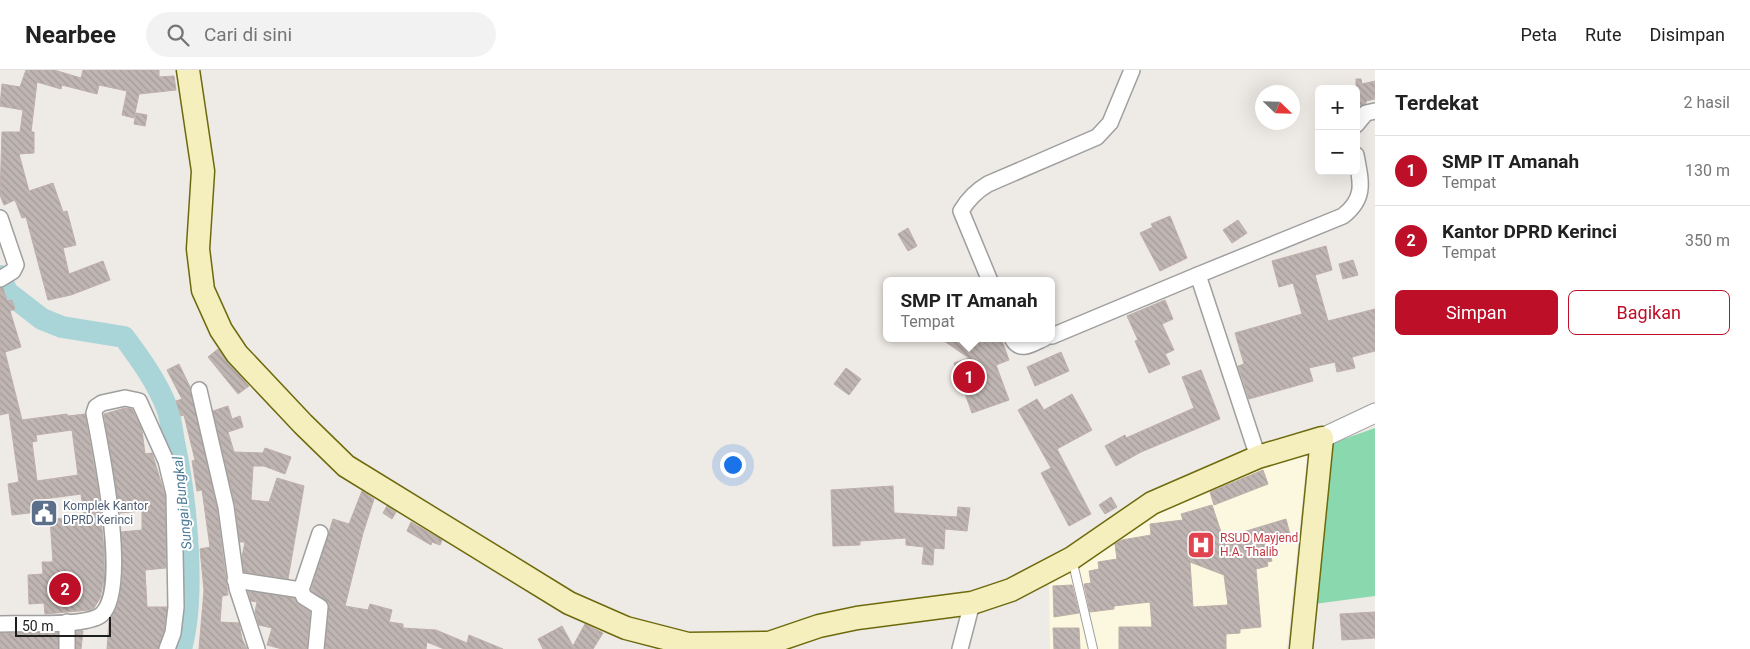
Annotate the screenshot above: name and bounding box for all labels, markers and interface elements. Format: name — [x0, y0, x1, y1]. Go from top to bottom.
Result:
search box — [146, 12, 496, 57]
text: Nearbee — [25, 21, 116, 49]
icon: search — [164, 21, 192, 49]
text: Cari di sini — [204, 23, 292, 46]
text: Peta — [1521, 24, 1557, 45]
text: Rute — [1585, 24, 1622, 45]
text: Disimpan — [1650, 24, 1725, 45]
north arrow — [1255, 85, 1300, 130]
map controls — [1315, 85, 1360, 175]
button: + — [1315, 85, 1360, 130]
text: Terdekat — [1395, 91, 1479, 115]
text: 2 hasil — [1683, 93, 1730, 112]
button: − — [1315, 130, 1360, 175]
text: SMP IT Amanah — [1442, 150, 1579, 173]
text: 1 — [1406, 161, 1416, 180]
text: 130 m — [1685, 161, 1730, 180]
text: Tempat — [1442, 173, 1496, 192]
text: Kantor DPRD Kerinci — [1442, 220, 1617, 243]
text: 2 — [1406, 231, 1416, 250]
text: 350 m — [1685, 231, 1730, 250]
text: Tempat — [1442, 243, 1496, 262]
popup — [883, 277, 1055, 342]
text: SMP IT Amanah — [900, 289, 1038, 312]
button: Simpan — [1395, 290, 1558, 335]
button: Bagikan — [1568, 290, 1730, 335]
text: Tempat — [900, 312, 955, 331]
pin: 1 — [953, 358, 985, 396]
your location — [720, 452, 746, 478]
water label: Sungai Bungkal — [169, 455, 195, 550]
public building icon: Komplek Kantor DPRD Kerinci — [29, 498, 59, 528]
place label: Komplek Kantor DPRD Kerinci — [63, 499, 148, 527]
hospital icon: RSUD Mayjend H.A. Thalib — [1186, 530, 1216, 560]
place label: RSUD Mayjend H.A. Thalib — [1220, 531, 1298, 559]
pin: 2 — [49, 570, 81, 608]
scale bar — [15, 614, 111, 637]
text: 50 m — [22, 618, 54, 634]

